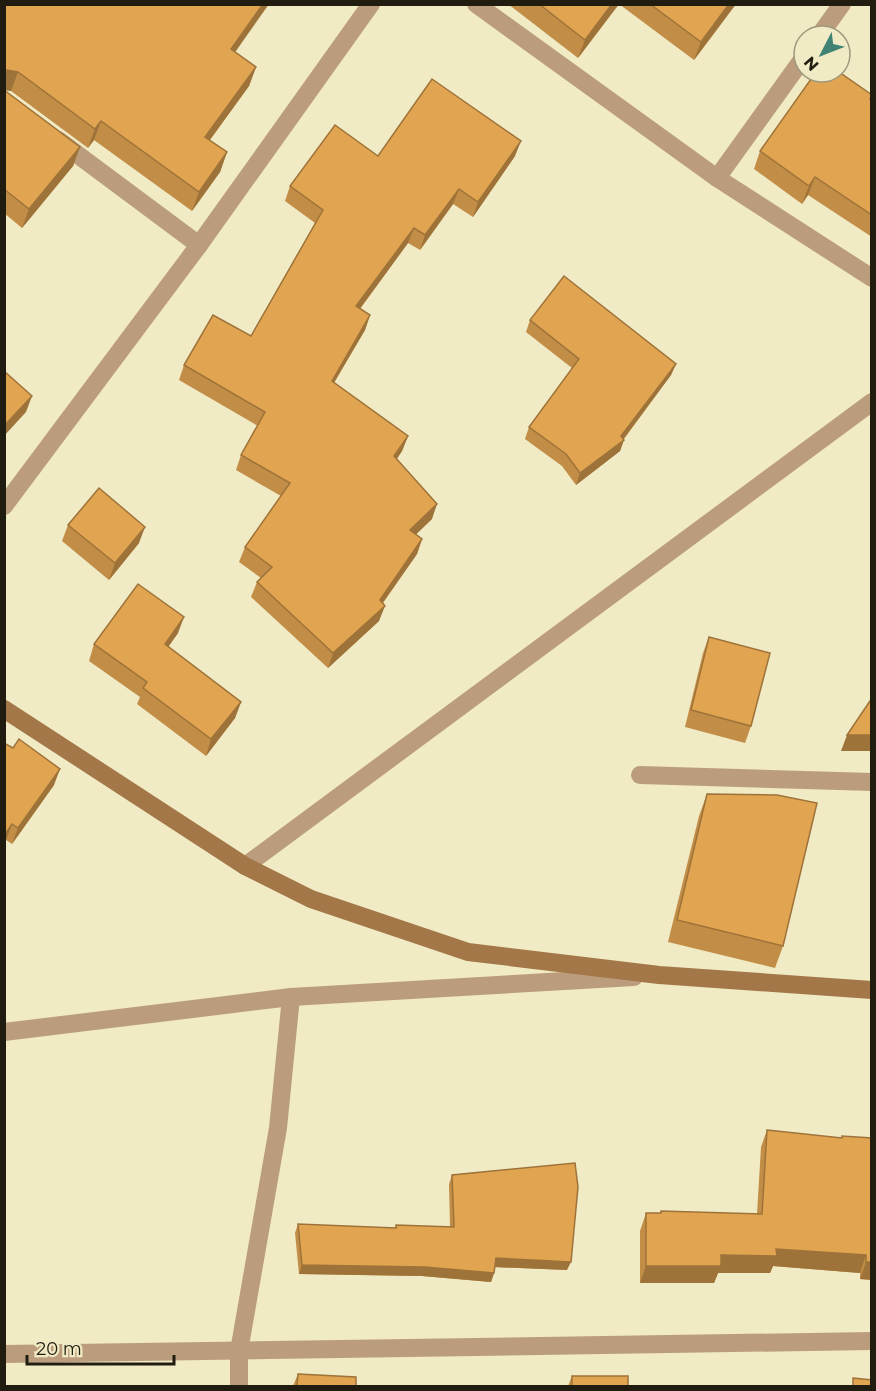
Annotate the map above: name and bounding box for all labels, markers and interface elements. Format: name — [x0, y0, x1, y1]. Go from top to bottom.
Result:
north arrow — [792, 24, 852, 84]
text: N — [800, 53, 823, 75]
scale bar — [27, 1328, 174, 1366]
text: 20 m — [36, 1338, 82, 1360]

